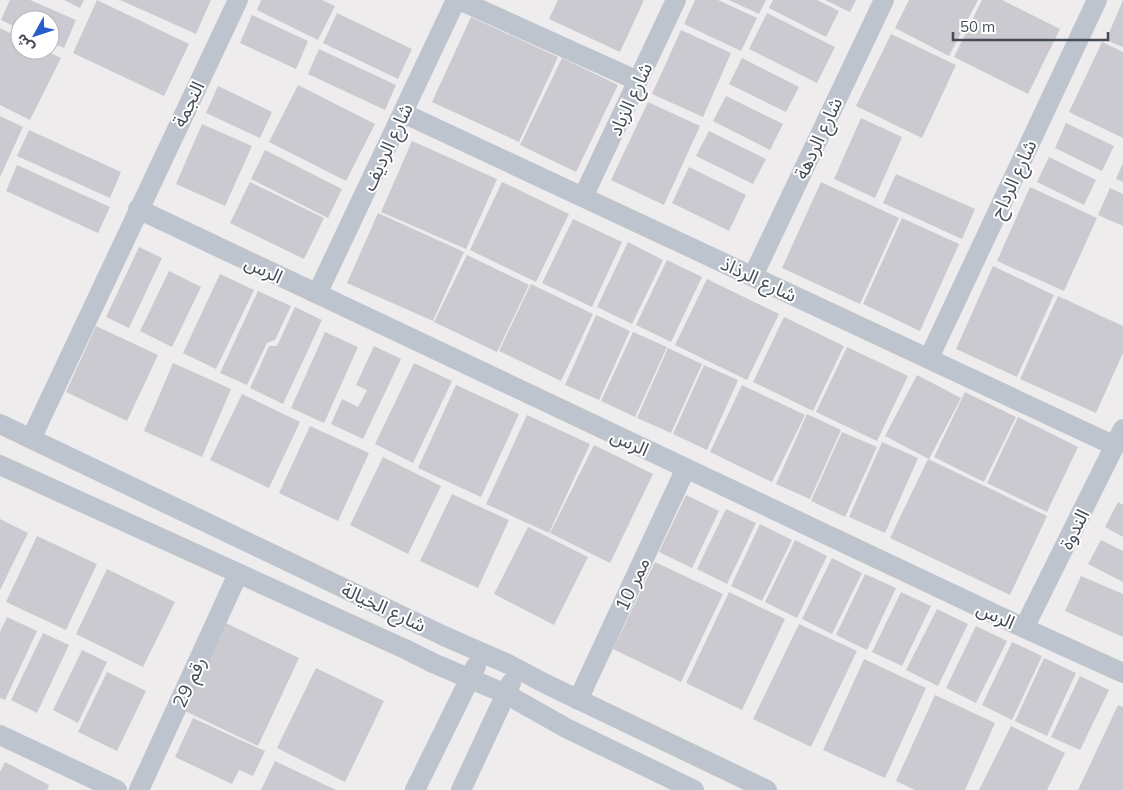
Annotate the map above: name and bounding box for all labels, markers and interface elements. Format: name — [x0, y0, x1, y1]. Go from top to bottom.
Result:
north arrow — [10, 10, 60, 60]
scale bar — [953, 10, 1108, 42]
text: 50 m — [960, 17, 995, 36]
text: ش — [12, 30, 38, 56]
street label: شارع الزباد — [603, 59, 659, 140]
street label: النجمة — [167, 77, 209, 131]
street label: شارع الردهة — [789, 93, 849, 184]
street label: شارع الرديف — [356, 99, 420, 196]
street label: شارع الرداح — [984, 136, 1043, 223]
street label: الرس — [241, 250, 287, 288]
street label: شارع الرذاذ — [716, 251, 801, 309]
street label: الرس — [607, 423, 653, 461]
street label: الندوة — [1054, 505, 1094, 553]
street label: ممر 10 — [609, 553, 655, 615]
street label: شارع الخيالة — [337, 577, 430, 639]
street label: الرس — [973, 596, 1019, 634]
street label: رقم 29 — [167, 653, 214, 713]

